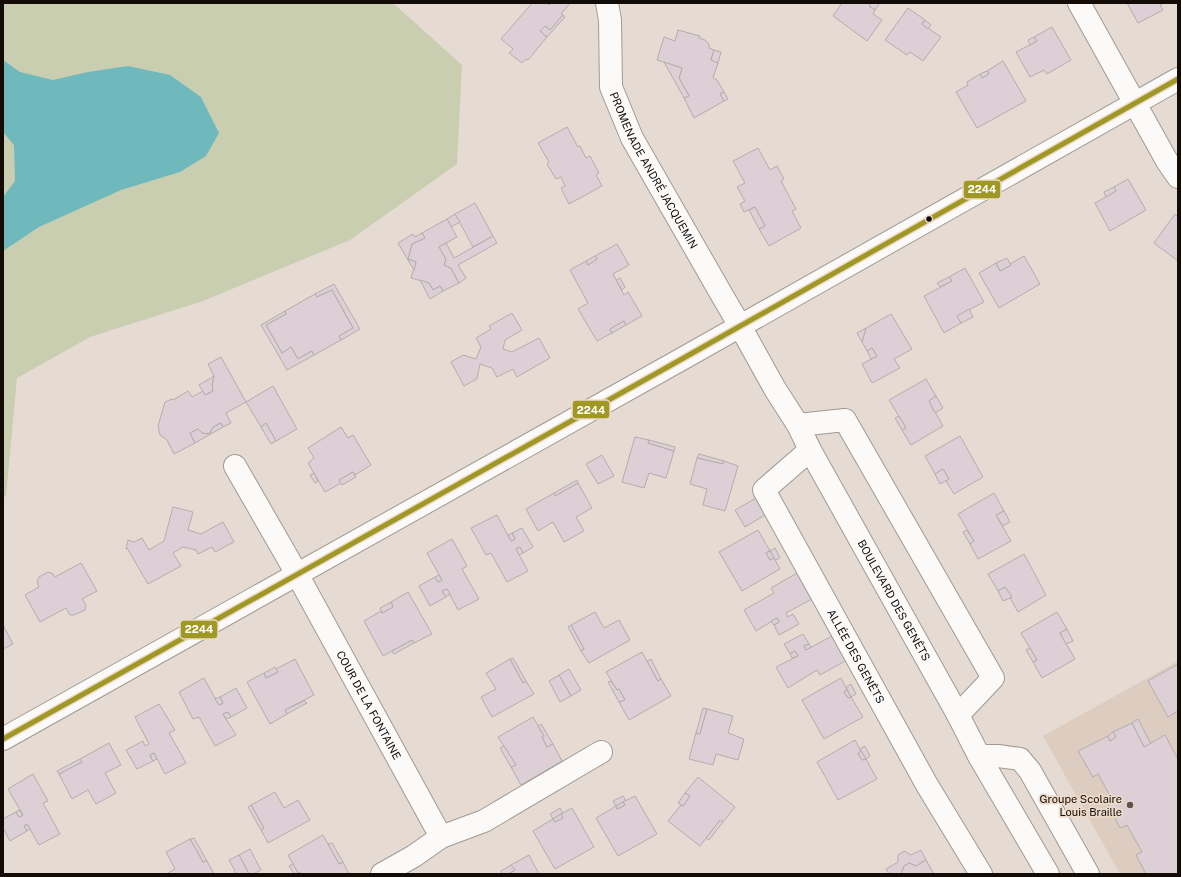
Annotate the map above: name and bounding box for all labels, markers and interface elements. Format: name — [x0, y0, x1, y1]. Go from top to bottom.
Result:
street label: PROMENADE ANDRÉ JACQUEMIN — [608, 90, 700, 251]
line badge: 2244 — [963, 180, 1001, 199]
text: 2244 — [968, 183, 996, 195]
unlabelled marker — [924, 214, 934, 224]
line badge: 2244 — [572, 400, 610, 419]
text: 2244 — [577, 404, 605, 416]
street label: BOULEVARD DES GENÊTS — [855, 538, 933, 663]
street label: ALLÉE DES GENÊTS — [825, 607, 887, 706]
line badge: 2244 — [180, 620, 218, 639]
text: 2244 — [185, 623, 213, 635]
street label: COUR DE LA FONTAINE — [334, 649, 403, 762]
place label: Groupe Scolaire Louis Braille — [1040, 793, 1122, 818]
marker: Groupe Scolaire Louis Braille — [1125, 800, 1135, 810]

